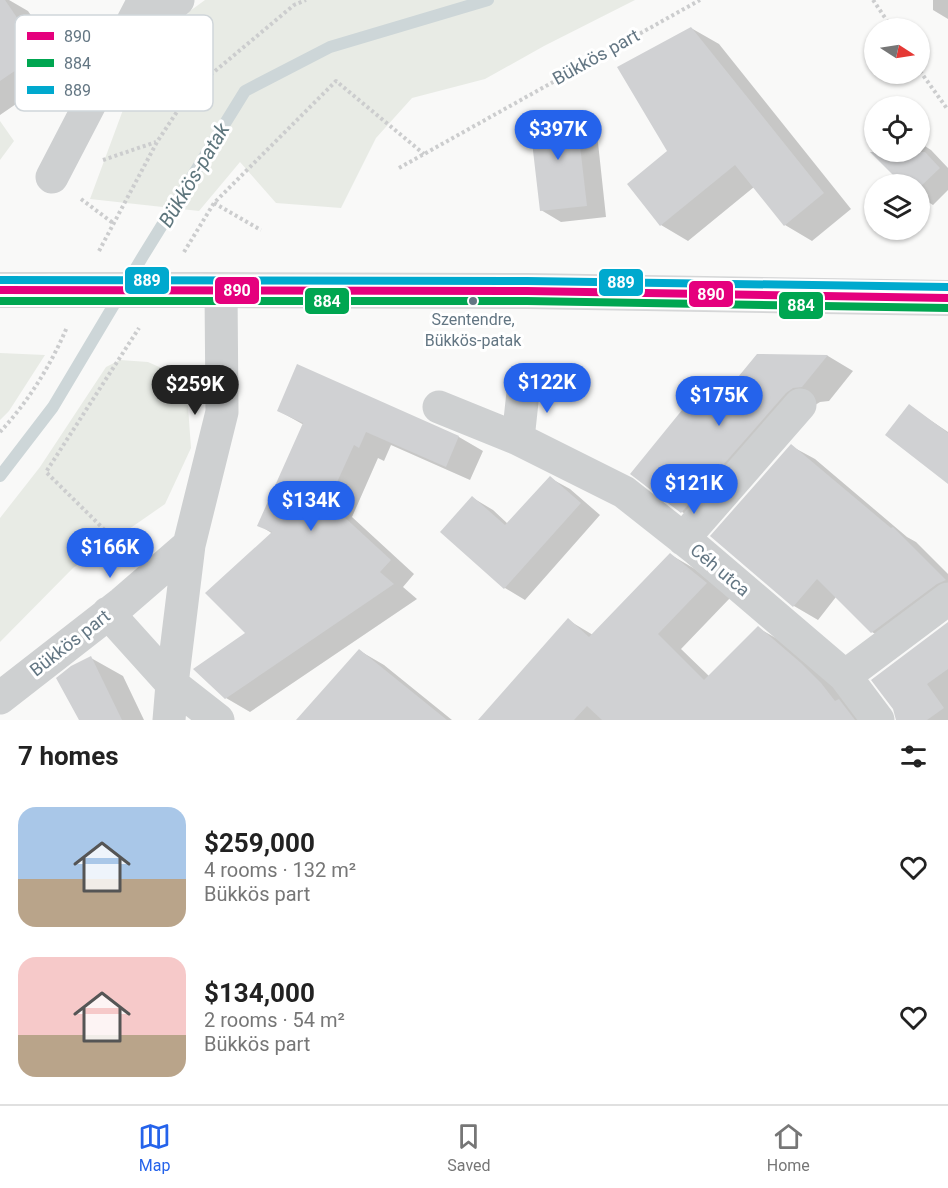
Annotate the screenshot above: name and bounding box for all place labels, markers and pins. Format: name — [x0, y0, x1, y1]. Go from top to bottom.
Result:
pin: $397K — [516, 110, 600, 161]
marker: Szentendre, Bükkös-patak — [467, 295, 479, 307]
place label: Szentendre, Bükkös-patak — [425, 310, 522, 350]
pin: $122K — [505, 363, 589, 414]
pin: $259K — [153, 365, 237, 416]
pin: $175K — [677, 376, 761, 427]
pin: $121K — [652, 464, 736, 515]
pin: $134K — [269, 481, 353, 532]
pin: $166K — [68, 528, 152, 579]

